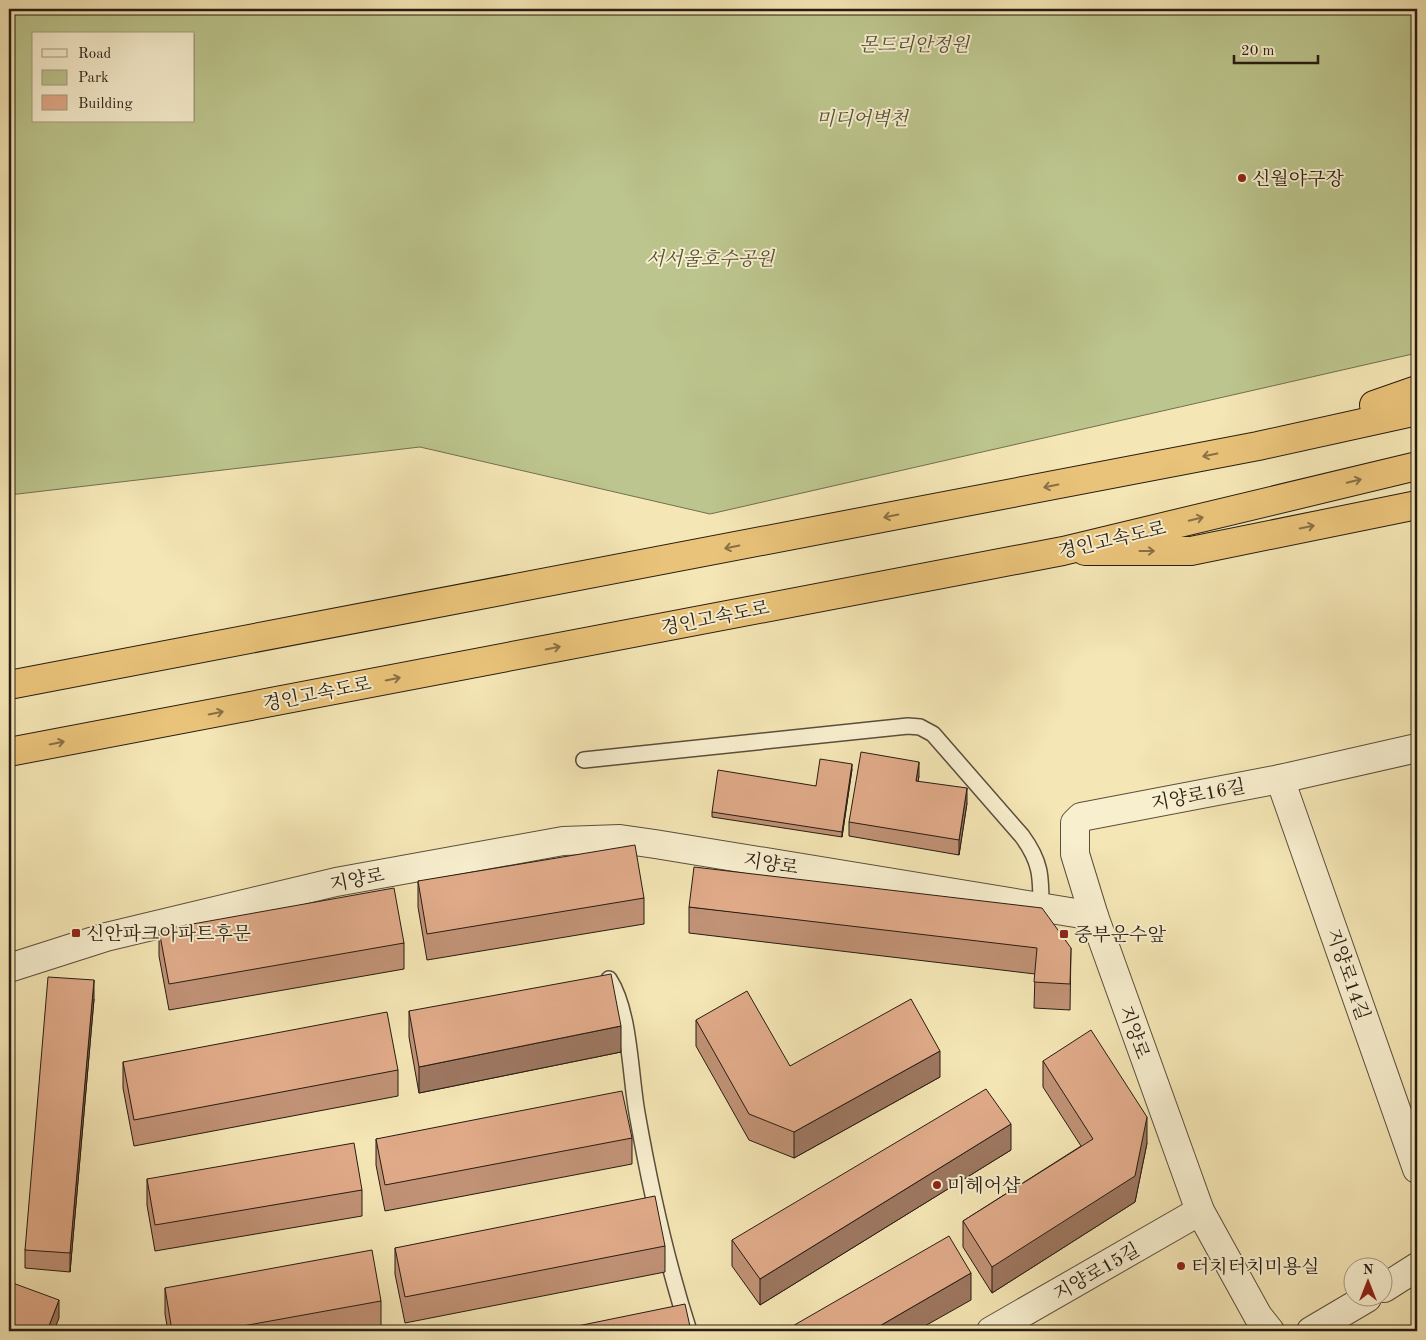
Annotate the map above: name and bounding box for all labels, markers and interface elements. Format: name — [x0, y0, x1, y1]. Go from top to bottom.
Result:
legend — [32, 32, 195, 122]
scale bar — [1234, 32, 1317, 64]
park label: 몬드리안정원 — [859, 34, 971, 56]
text: 20 m — [1241, 44, 1275, 59]
text: Road — [78, 47, 112, 62]
text: Park — [78, 71, 109, 86]
text: Building — [78, 97, 133, 112]
park label: 미디어벽천 — [816, 108, 910, 130]
place label: 신월야구장 — [1252, 169, 1344, 190]
marker: 신월야구장 — [1236, 172, 1248, 184]
park label: 서서울호수공원 — [646, 248, 776, 270]
one-way arrow — [1203, 451, 1219, 461]
one-way arrow — [1345, 476, 1361, 485]
one-way arrow — [1043, 481, 1059, 491]
one-way arrow — [884, 512, 900, 522]
one-way arrow — [1187, 514, 1203, 523]
street label: 경인고속도로 — [1056, 518, 1168, 563]
one-way arrow — [1299, 522, 1315, 532]
one-way arrow — [724, 543, 740, 552]
one-way arrow — [1138, 546, 1155, 556]
street label: 경인고속도로 — [659, 598, 771, 639]
one-way arrow — [544, 643, 560, 653]
street label: 경인고속도로 — [261, 674, 373, 715]
one-way arrow — [385, 674, 401, 683]
one-way arrow — [208, 707, 224, 717]
one-way arrow — [48, 738, 64, 748]
street label: 지양로16길 — [1149, 776, 1247, 815]
street label: 지양로 — [742, 850, 800, 879]
street label: 지양로 — [328, 865, 386, 896]
place label: 신안파크아파트후문 — [86, 923, 251, 945]
place label: 중부운수앞 — [1074, 925, 1166, 946]
street label: 지양로14길 — [1322, 926, 1373, 1023]
marker: 신안파크아파트후문 — [70, 927, 82, 939]
marker: 중부운수앞 — [1058, 928, 1070, 940]
street label: 지양로 — [1114, 1003, 1153, 1062]
place label: 미헤어샵 — [947, 1176, 1021, 1197]
marker: 미헤어샵 — [931, 1179, 943, 1191]
street label: 지양로15길 — [1050, 1239, 1143, 1305]
place label: 터치터치미용실 — [1191, 1257, 1319, 1278]
north arrow — [1344, 1258, 1394, 1308]
marker: 터치터치미용실 — [1175, 1260, 1187, 1272]
text: N — [1363, 1263, 1374, 1277]

